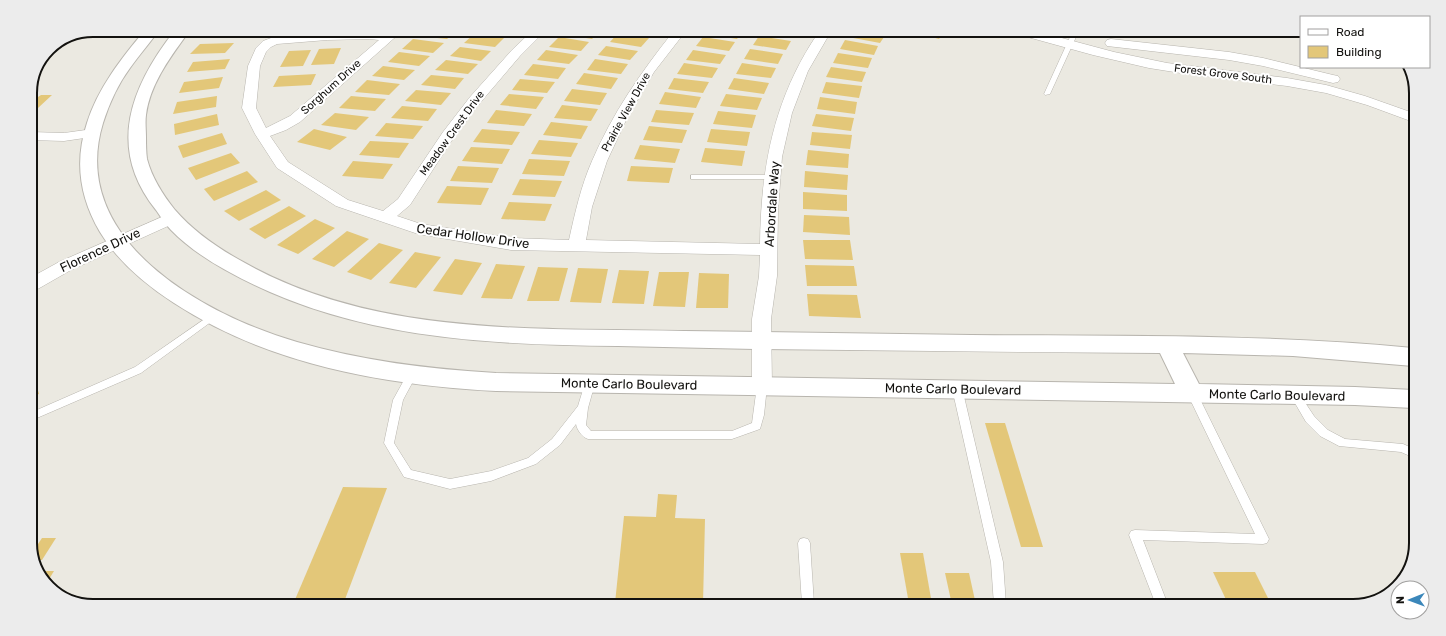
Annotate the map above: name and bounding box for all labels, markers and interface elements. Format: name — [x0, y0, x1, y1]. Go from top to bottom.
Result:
legend — [1300, 16, 1430, 68]
text: Road — [1336, 25, 1364, 39]
text: Building — [1336, 45, 1382, 59]
street label: Sorghum Drive — [298, 57, 364, 117]
street label: Forest Grove South — [1173, 62, 1273, 86]
street label: Prairie View Drive — [599, 70, 653, 154]
street label: Meadow Crest Drive — [417, 88, 487, 178]
street label: Arbordale Way — [762, 160, 782, 248]
street label: Cedar Hollow Drive — [416, 221, 530, 251]
street label: Florence Drive — [57, 225, 143, 275]
street label: Monte Carlo Boulevard — [561, 375, 697, 393]
street label: Monte Carlo Boulevard — [885, 380, 1021, 398]
street label: Monte Carlo Boulevard — [1209, 386, 1345, 404]
north arrow — [1390, 580, 1430, 620]
text: N — [1394, 596, 1407, 604]

